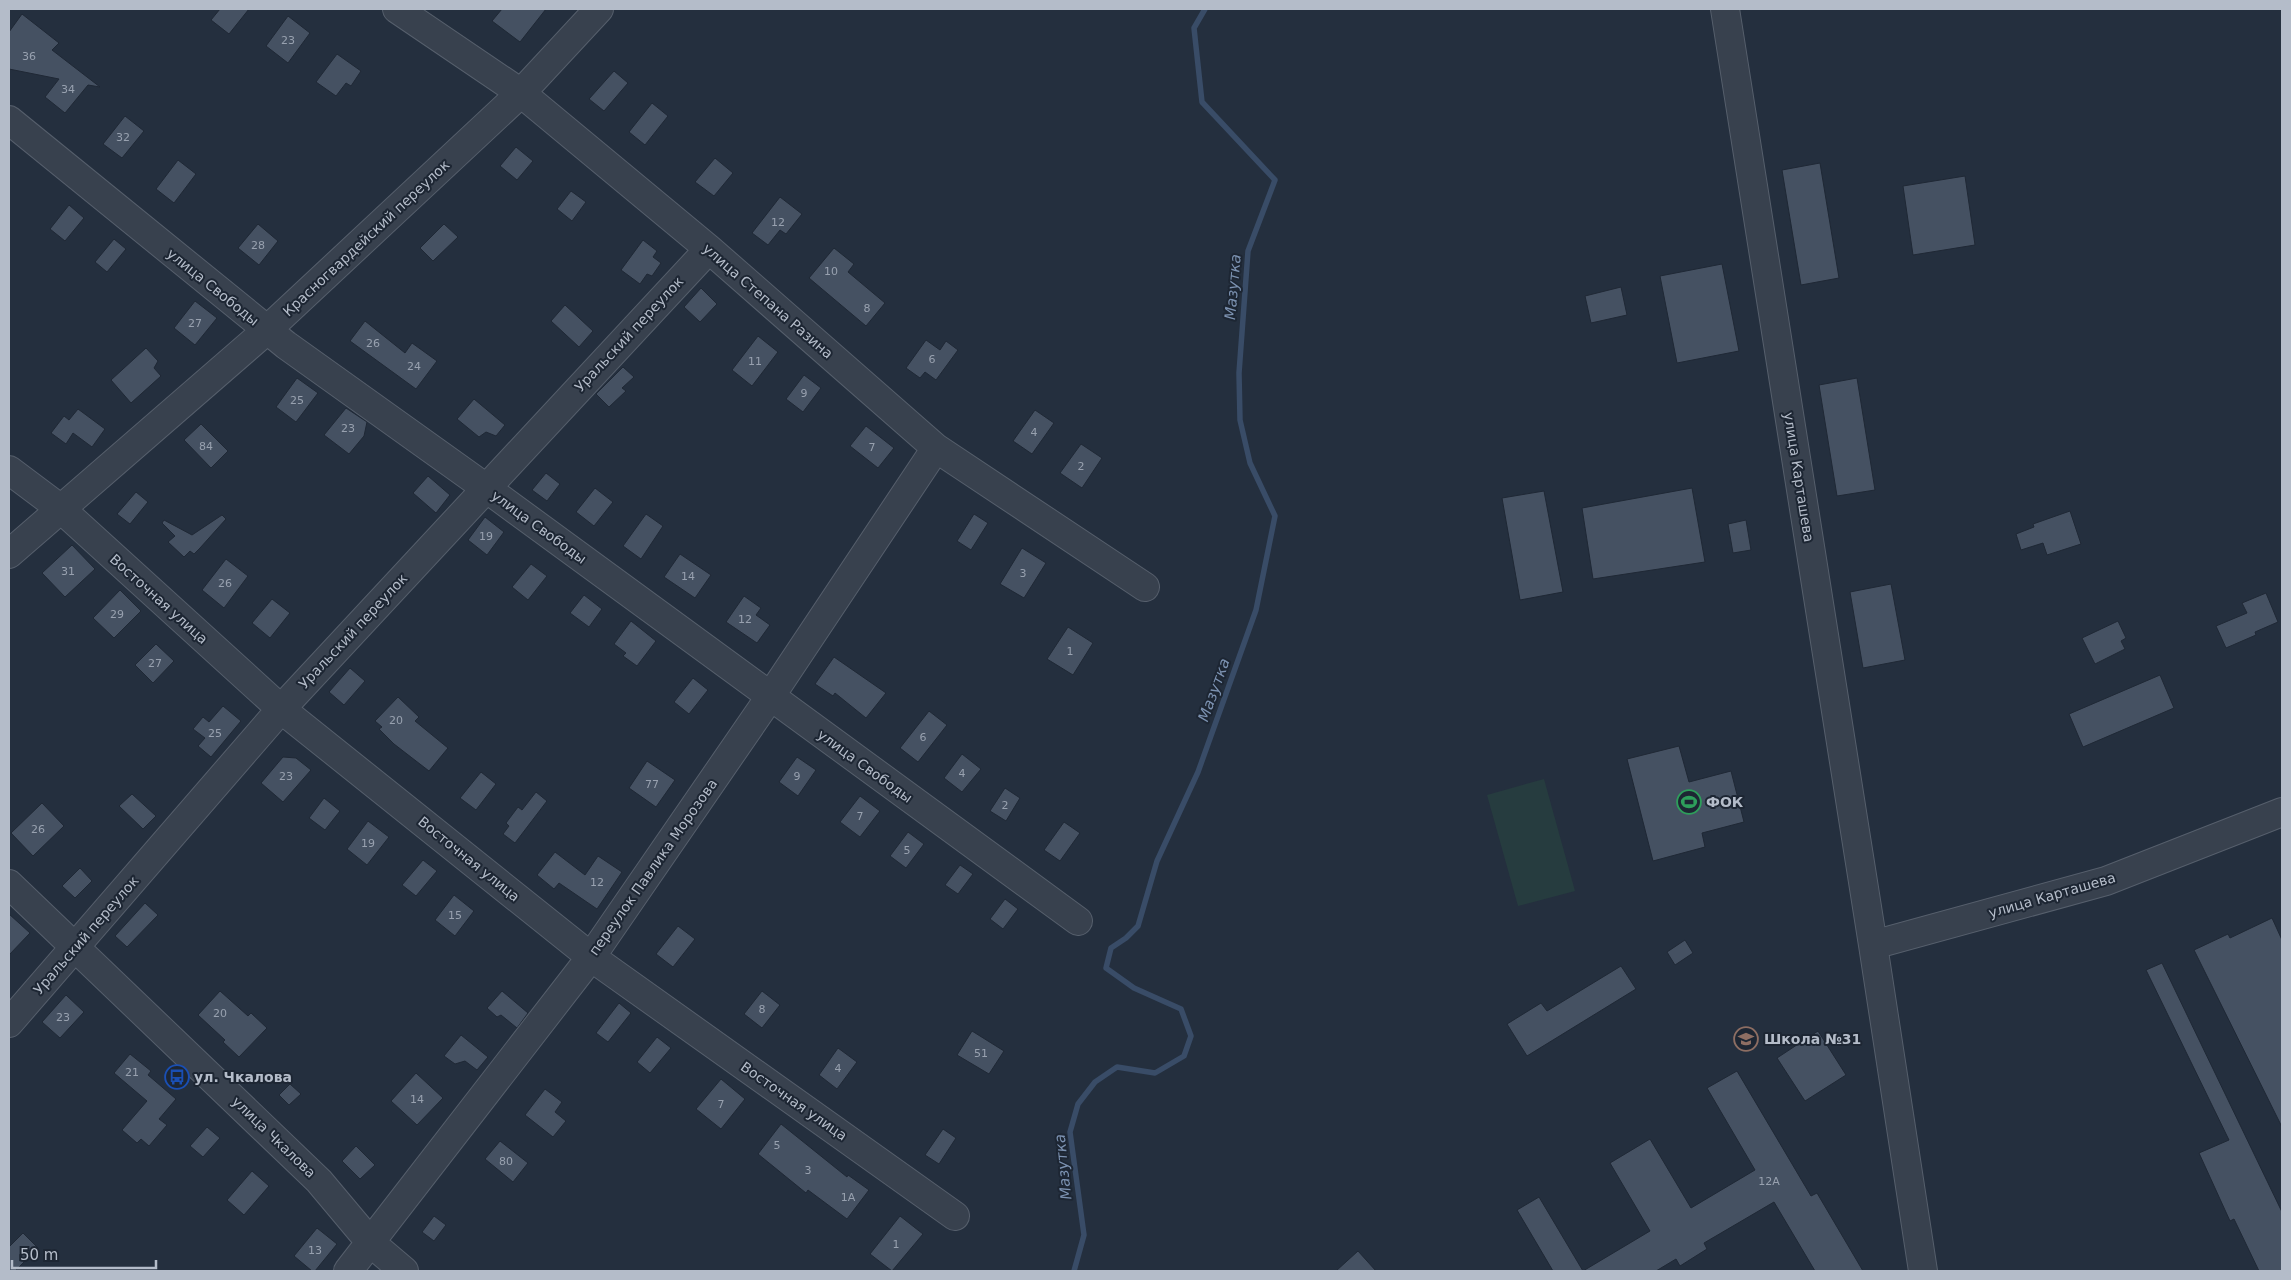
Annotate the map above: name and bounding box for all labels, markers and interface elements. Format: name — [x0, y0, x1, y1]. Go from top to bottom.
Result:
house number: 23 — [281, 34, 295, 47]
house number: 36 — [22, 50, 36, 63]
house number: 34 — [61, 83, 75, 96]
house number: 32 — [116, 131, 130, 144]
street label: Красногвардейский переулок — [280, 157, 452, 319]
house number: 12 — [771, 216, 785, 229]
house number: 28 — [251, 239, 265, 252]
street label: улица Степана Разина — [700, 240, 836, 362]
street label: улица Свободы — [164, 245, 262, 329]
water label: Мазутка — [1221, 253, 1245, 321]
house number: 10 — [824, 265, 838, 278]
street label: Уральский переулок — [571, 273, 687, 395]
house number: 8 — [864, 302, 871, 315]
house number: 27 — [188, 317, 202, 330]
house number: 26 — [366, 337, 380, 350]
house number: 6 — [929, 353, 936, 366]
house number: 11 — [748, 355, 762, 368]
house number: 24 — [407, 360, 421, 373]
house number: 9 — [801, 387, 808, 400]
house number: 25 — [290, 394, 304, 407]
street label: улица Карташева — [1781, 411, 1817, 543]
house number: 23 — [341, 422, 355, 435]
house number: 4 — [1031, 426, 1038, 439]
house number: 84 — [199, 440, 213, 453]
house number: 7 — [869, 441, 876, 454]
house number: 2 — [1078, 460, 1085, 473]
street label: улица Свободы — [488, 487, 590, 567]
house number: 19 — [479, 530, 493, 543]
street label: Восточная улица — [107, 551, 211, 647]
house number: 31 — [61, 565, 75, 578]
house number: 3 — [1020, 567, 1027, 580]
street label: Уральский переулок — [295, 570, 411, 692]
house number: 14 — [681, 570, 695, 583]
house number: 26 — [218, 577, 232, 590]
house number: 29 — [110, 608, 124, 621]
house number: 12 — [738, 613, 752, 626]
house number: 1 — [1067, 645, 1074, 658]
water label: Мазутка — [1194, 656, 1234, 724]
house number: 27 — [148, 657, 162, 670]
house number: 20 — [389, 714, 403, 727]
street label: улица Свободы — [814, 726, 916, 806]
house number: 25 — [208, 727, 222, 740]
house number: 6 — [920, 731, 927, 744]
house number: 4 — [959, 767, 966, 780]
house number: 23 — [279, 770, 293, 783]
house number: 9 — [794, 770, 801, 783]
street label: переулок Павлика Морозова — [586, 776, 720, 958]
house number: 77 — [645, 778, 659, 791]
sports icon: ФОК — [1676, 789, 1702, 815]
place label: ФОК — [1706, 794, 1744, 810]
house number: 2 — [1002, 799, 1009, 812]
house number: 7 — [857, 810, 864, 823]
street label: Восточная улица — [415, 813, 523, 905]
house number: 26 — [31, 823, 45, 836]
house number: 19 — [361, 837, 375, 850]
house number: 5 — [904, 844, 911, 857]
street label: улица Карташева — [1987, 869, 2117, 921]
street label: Уральский переулок — [30, 873, 142, 997]
house number: 12 — [590, 876, 604, 889]
house number: 15 — [448, 909, 462, 922]
house number: 8 — [759, 1003, 766, 1016]
house number: 20 — [213, 1007, 227, 1020]
house number: 23 — [56, 1011, 70, 1024]
school or university icon: Школа №31 — [1733, 1026, 1759, 1052]
place label: Школа №31 — [1764, 1031, 1861, 1047]
house number: 51 — [974, 1047, 988, 1060]
street label: Восточная улица — [738, 1058, 850, 1144]
house number: 4 — [835, 1062, 842, 1075]
bus stop icon: ул. Чкалова — [164, 1064, 190, 1090]
house number: 21 — [125, 1066, 139, 1079]
place label: ул. Чкалова — [194, 1069, 292, 1085]
street label: улица Чкалова — [229, 1093, 319, 1181]
house number: 14 — [410, 1093, 424, 1106]
house number: 7 — [718, 1098, 725, 1111]
water label: Мазутка — [1051, 1133, 1075, 1201]
house number: 5 — [774, 1139, 781, 1152]
house number: 80 — [499, 1155, 513, 1168]
house number: 3 — [805, 1164, 812, 1177]
house number: 12А — [1758, 1175, 1780, 1188]
house number: 1А — [841, 1191, 856, 1204]
scale bar — [12, 1238, 156, 1270]
house number: 1 — [893, 1238, 900, 1251]
house number: 13 — [308, 1244, 322, 1257]
text: 50 m — [20, 1246, 58, 1264]

